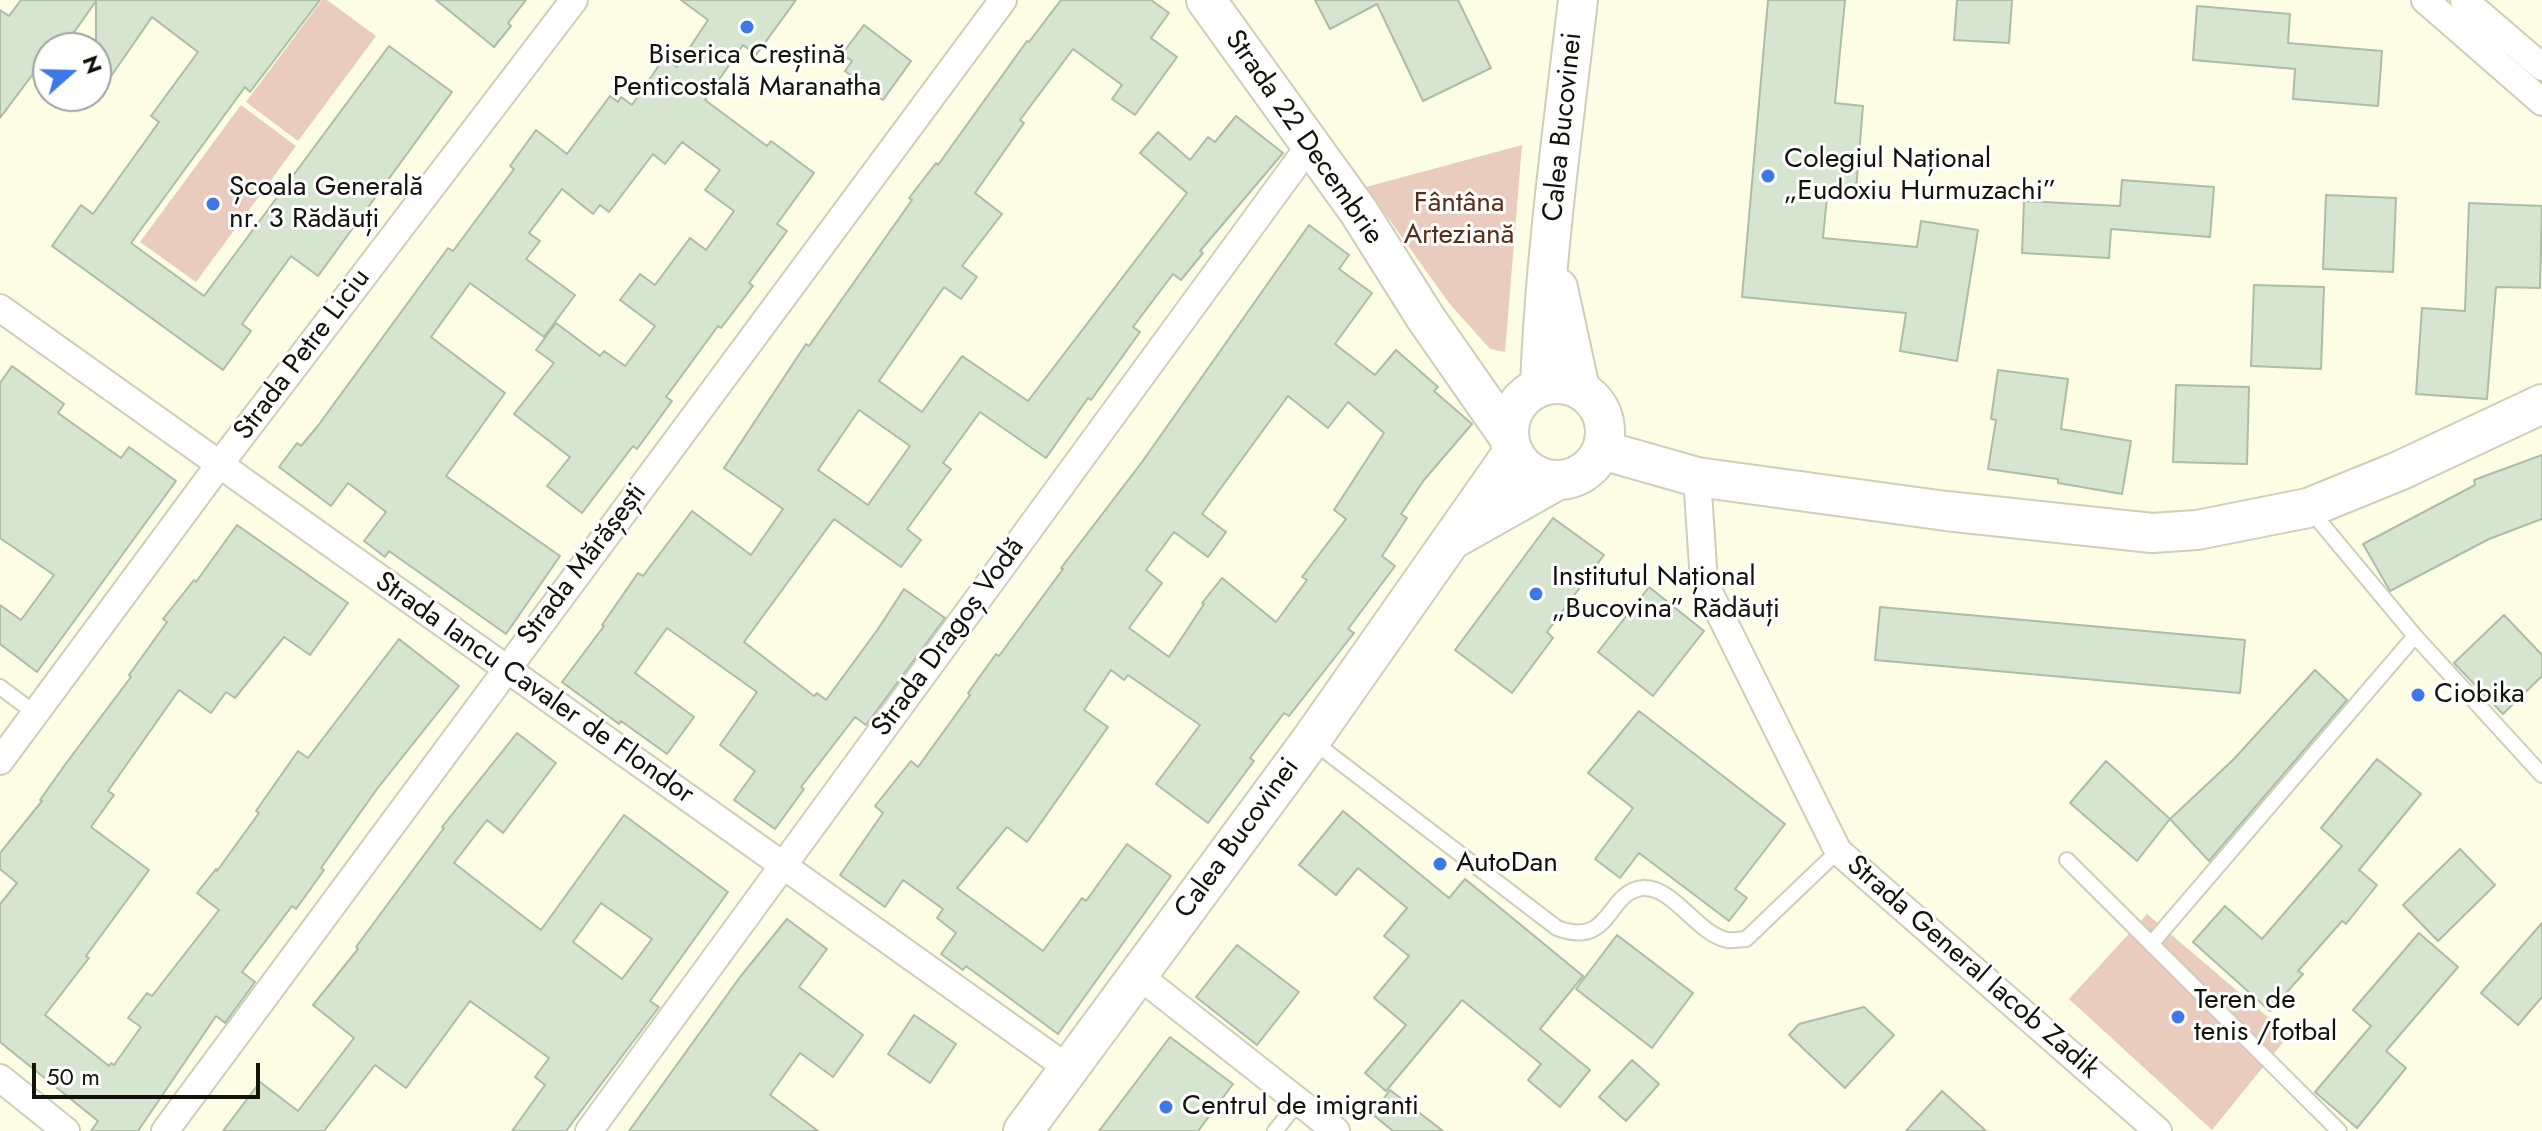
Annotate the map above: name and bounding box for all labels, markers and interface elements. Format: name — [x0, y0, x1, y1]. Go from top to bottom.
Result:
marker: Biserica Creștină Penticostală Maranatha — [738, 18, 756, 36]
street label: Strada 22 Decembrie — [1217, 24, 1389, 252]
street label: Calea Bucovinei — [1537, 31, 1591, 223]
north arrow — [32, 32, 112, 112]
place label: Biserica Creștină Penticostală Maranatha — [613, 39, 881, 105]
text: N — [75, 51, 111, 78]
place label: Colegiul Național „Eudoxiu Hurmuzachi” — [1784, 143, 2056, 209]
marker: Colegiul Național „Eudoxiu Hurmuzachi” — [1759, 167, 1777, 185]
place label: Școala Generală nr. 3 Rădăuți — [229, 171, 423, 237]
park label: Fântâna Arteziană — [1404, 187, 1514, 253]
marker: Școala Generală nr. 3 Rădăuți — [204, 195, 222, 213]
street label: Strada Petre Liciu — [228, 263, 378, 447]
street label: Strada Mărășești — [511, 478, 655, 652]
street label: Strada Dragoș Vodă — [866, 532, 1032, 744]
place label: Institutul Național „Bucovina” Rădăuți — [1552, 561, 1780, 627]
street label: Strada Iancu Cavaler de Flondor — [368, 566, 700, 812]
marker: Institutul Național „Bucovina” Rădăuți — [1527, 585, 1545, 603]
place label: Ciobika — [2434, 678, 2525, 712]
marker: Ciobika — [2409, 686, 2427, 704]
street label: Calea Bucovinei — [1169, 752, 1307, 926]
place label: AutoDan — [1456, 847, 1558, 881]
street label: Strada General Iacob Zadik — [1839, 849, 2105, 1087]
marker: AutoDan — [1431, 855, 1449, 873]
place label: Teren de tenis /fotbal — [2194, 984, 2337, 1050]
marker: Teren de tenis /fotbal — [2169, 1008, 2187, 1026]
scale bar — [36, 1047, 264, 1097]
text: 50 m — [46, 1059, 100, 1094]
place label: Centrul de imigranti — [1182, 1090, 1419, 1124]
marker: Centrul de imigranti — [1157, 1098, 1175, 1116]

